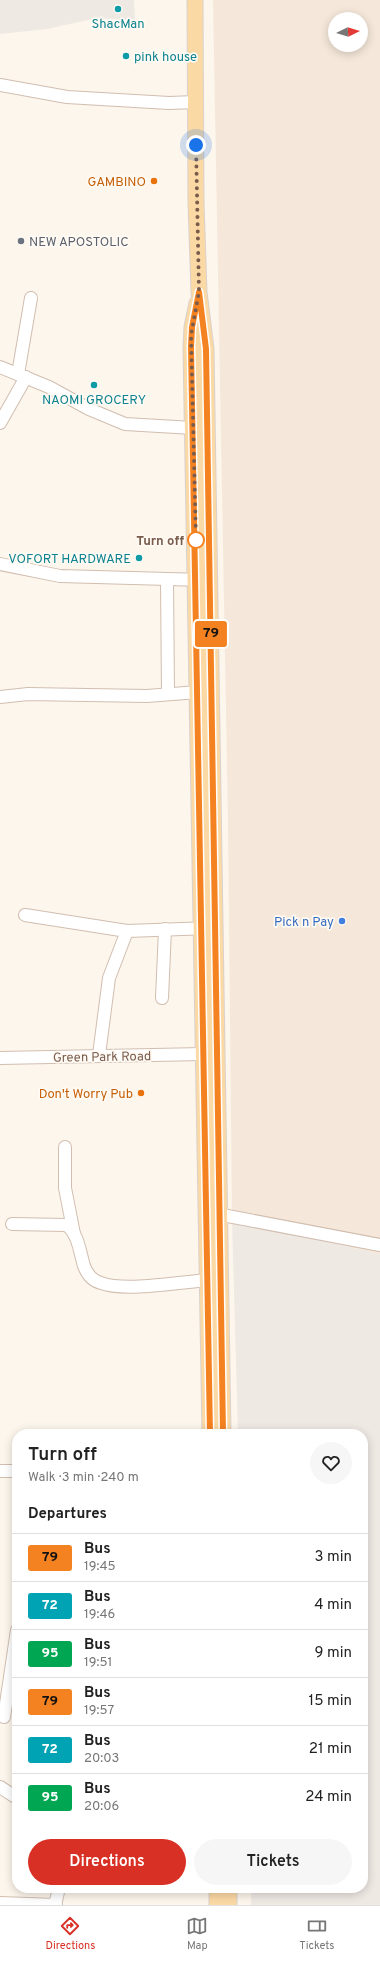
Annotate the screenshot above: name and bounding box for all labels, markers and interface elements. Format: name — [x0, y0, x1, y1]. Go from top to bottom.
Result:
marker: ShacMan — [113, 4, 123, 14]
north arrow — [328, 12, 368, 52]
map controls — [328, 12, 368, 52]
place label: ShacMan — [91, 17, 145, 33]
place label: pink house — [134, 50, 197, 66]
marker: pink house — [121, 51, 131, 61]
your location — [186, 135, 206, 155]
place label: GAMBINO — [88, 175, 146, 191]
marker: GAMBINO — [149, 176, 159, 186]
place label: NEW APOSTOLIC — [29, 235, 129, 251]
marker: NEW APOSTOLIC — [16, 236, 26, 246]
marker: NAOMI GROCERY — [89, 380, 99, 390]
place label: NAOMI GROCERY — [42, 393, 146, 409]
marker: Turn off — [187, 531, 205, 549]
place label: Turn off — [136, 534, 184, 550]
place label: VOFORT HARDWARE — [8, 552, 131, 568]
marker: VOFORT HARDWARE — [134, 553, 144, 563]
line badge: 79 — [193, 621, 229, 647]
text: 79 — [203, 625, 219, 642]
place label: Pick n Pay — [274, 915, 334, 931]
marker: Pick n Pay — [337, 916, 347, 926]
street label: Green Park Road — [53, 1049, 151, 1067]
place label: Don't Worry Pub — [39, 1087, 133, 1103]
marker: Don't Worry Pub — [136, 1088, 146, 1098]
button: heart — [310, 1442, 352, 1484]
text: Turn off — [28, 1443, 97, 1467]
text: Walk · 3 min · 240 m — [28, 1470, 139, 1486]
text: Departures — [28, 1505, 107, 1524]
text: Bus — [84, 1540, 111, 1559]
text: 3 min — [314, 1548, 352, 1567]
text: 79 — [42, 1549, 58, 1566]
text: 19:45 — [84, 1559, 116, 1575]
text: Bus — [84, 1588, 111, 1607]
text: 4 min — [314, 1596, 352, 1615]
text: 72 — [42, 1597, 58, 1614]
text: 19:46 — [84, 1607, 115, 1623]
text: Bus — [84, 1636, 111, 1655]
text: 9 min — [315, 1644, 352, 1663]
text: 95 — [41, 1645, 59, 1662]
text: 19:51 — [84, 1655, 112, 1671]
text: Bus — [84, 1684, 111, 1703]
text: 15 min — [309, 1692, 352, 1711]
text: 79 — [42, 1693, 58, 1710]
text: 19:57 — [84, 1703, 114, 1719]
text: Bus — [84, 1732, 111, 1751]
text: 21 min — [309, 1740, 352, 1759]
text: 72 — [42, 1741, 58, 1758]
text: 20:03 — [84, 1751, 119, 1767]
text: Bus — [84, 1780, 111, 1799]
text: 24 min — [305, 1788, 352, 1807]
text: 95 — [41, 1789, 59, 1806]
text: 20:06 — [84, 1799, 119, 1815]
button: Directions — [28, 1839, 186, 1885]
button: Tickets — [194, 1839, 352, 1885]
tab: Directions — [45, 1915, 95, 1953]
tab: Map — [186, 1915, 208, 1953]
tab: Tickets — [299, 1915, 335, 1953]

